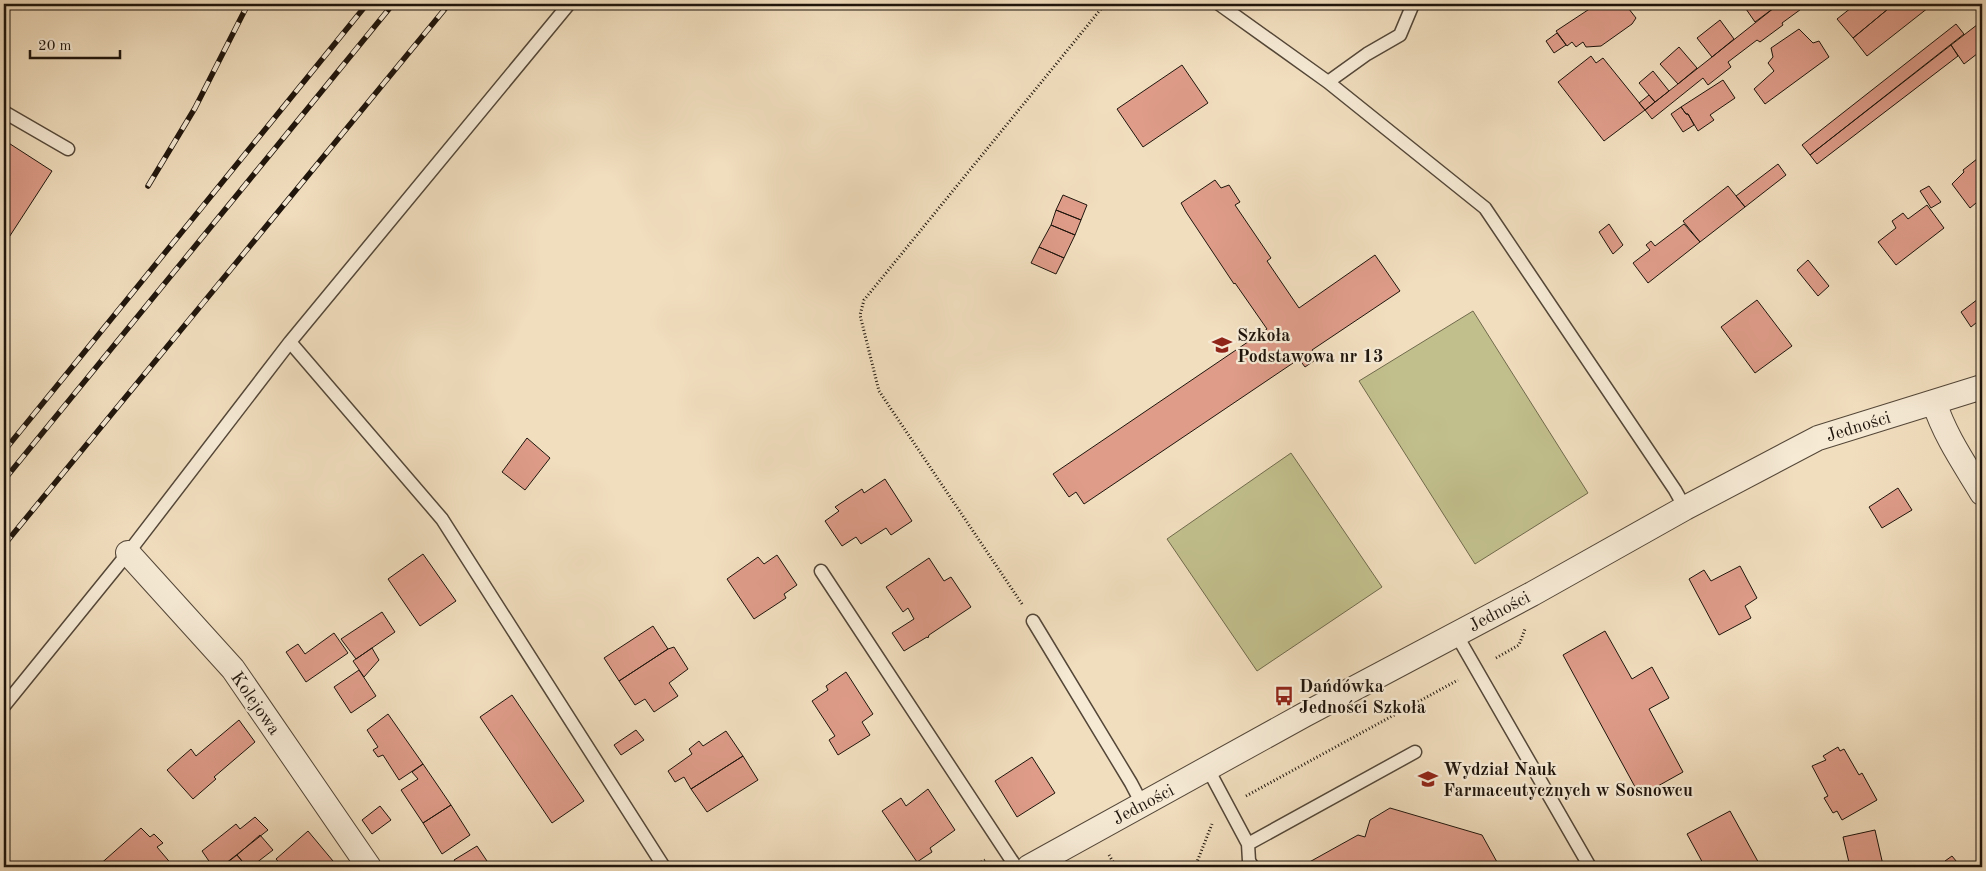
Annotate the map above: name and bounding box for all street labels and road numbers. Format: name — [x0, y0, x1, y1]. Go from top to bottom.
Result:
street label: Jedności — [1824, 409, 1893, 445]
street label: Jedności — [1466, 588, 1533, 635]
street label: Kolejowa — [227, 669, 283, 738]
street label: Jedności — [1110, 781, 1177, 828]

